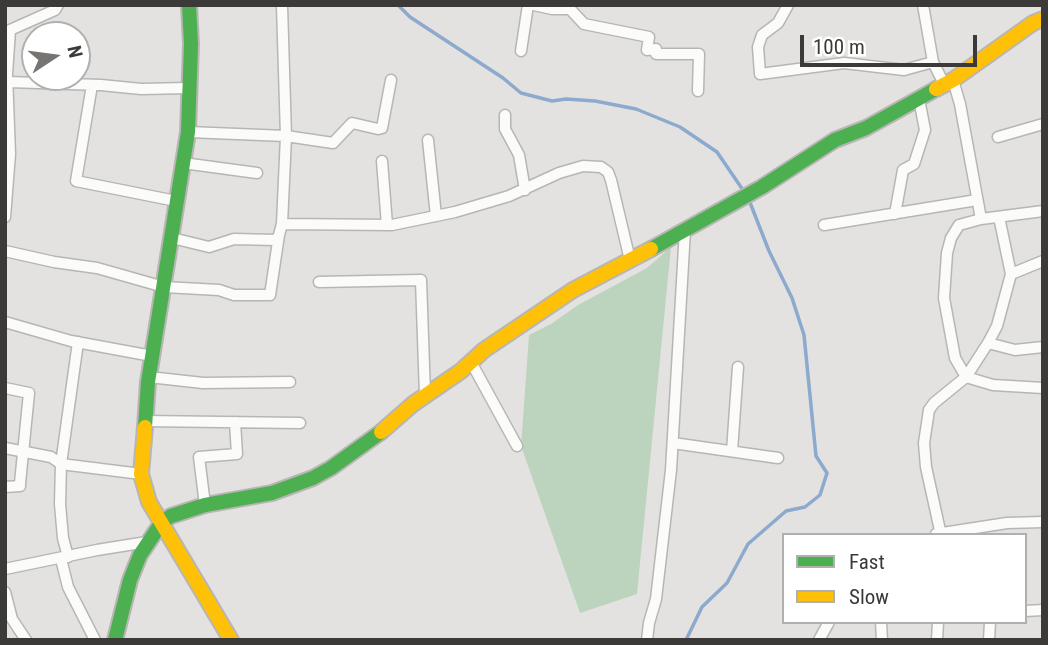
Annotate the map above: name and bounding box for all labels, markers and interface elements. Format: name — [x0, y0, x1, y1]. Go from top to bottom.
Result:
north arrow — [21, 21, 91, 91]
scale bar — [803, 21, 980, 65]
text: 100 m — [813, 35, 865, 59]
text: N — [62, 43, 88, 60]
legend — [782, 533, 1027, 624]
text: Fast — [849, 550, 885, 574]
text: Slow — [849, 585, 889, 609]

